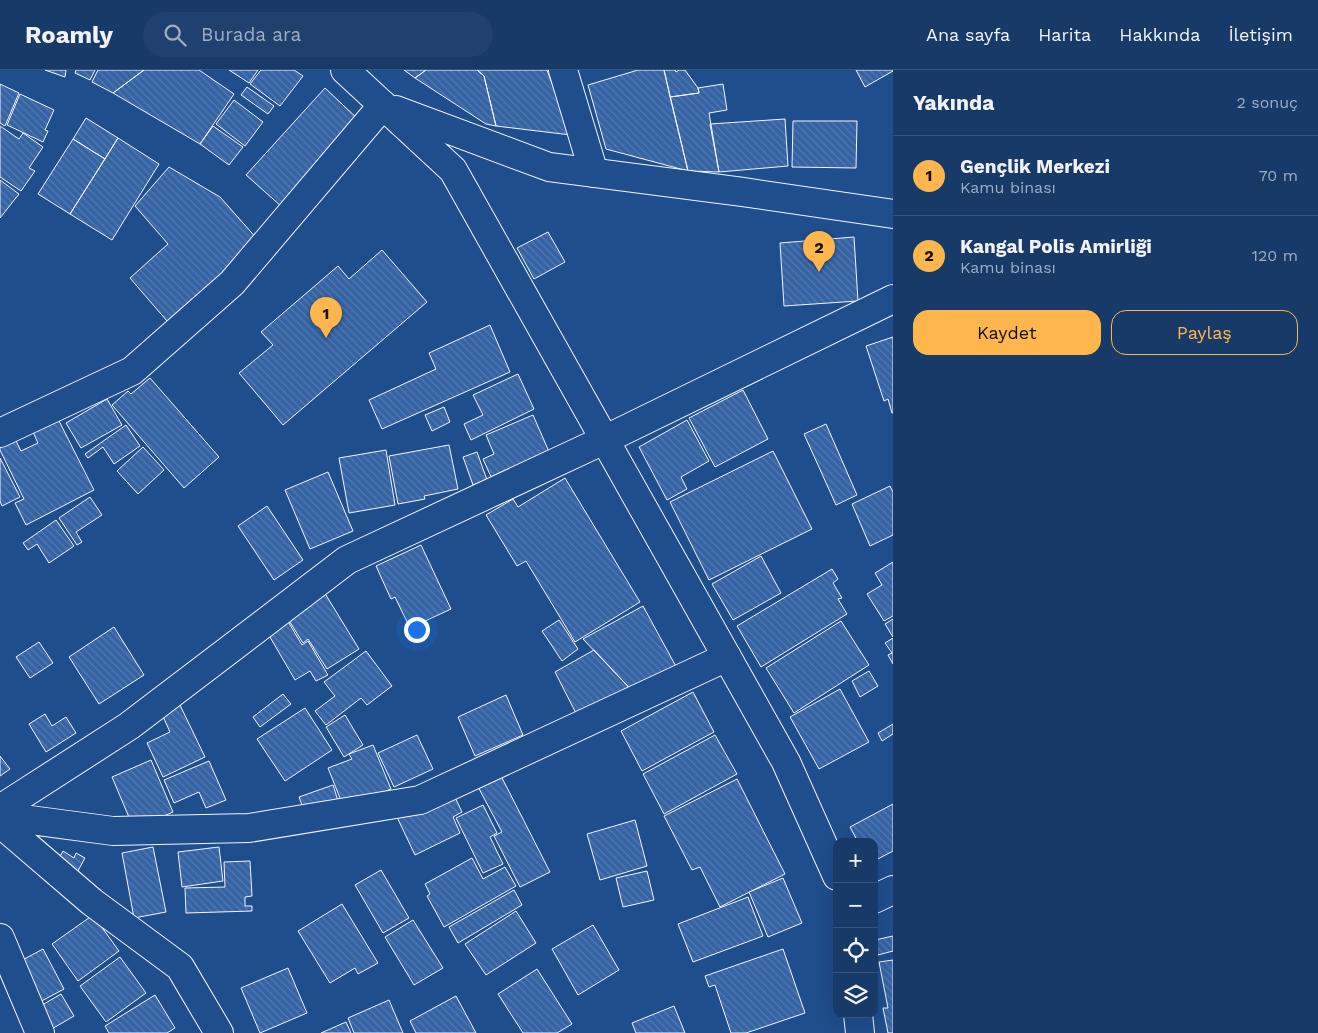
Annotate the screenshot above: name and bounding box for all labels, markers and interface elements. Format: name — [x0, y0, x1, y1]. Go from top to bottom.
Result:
search box — [143, 12, 493, 57]
text: Roamly — [25, 21, 113, 49]
icon: search — [161, 21, 189, 49]
text: Burada ara — [201, 23, 301, 46]
text: Ana sayfa — [926, 24, 1010, 45]
text: Harita — [1038, 24, 1091, 45]
text: Hakkında — [1119, 24, 1200, 45]
text: İletişim — [1228, 24, 1293, 45]
text: Yakında — [913, 90, 994, 115]
text: 2 sonuç — [1236, 93, 1298, 112]
text: Gençlik Merkezi — [960, 155, 1110, 178]
text: 1 — [926, 166, 932, 185]
text: 70 m — [1259, 166, 1298, 185]
text: Kamu binası — [960, 178, 1056, 197]
pin: 2 — [803, 231, 835, 272]
text: Kangal Polis Amirliği — [960, 235, 1152, 258]
text: 2 — [924, 246, 934, 265]
text: 120 m — [1252, 246, 1298, 265]
text: Kamu binası — [960, 258, 1056, 277]
pin: 1 — [310, 297, 342, 338]
button: Kaydet — [913, 310, 1101, 355]
button: Paylaş — [1111, 310, 1298, 355]
your location — [404, 617, 430, 643]
map controls — [833, 838, 878, 1018]
button: + — [833, 838, 878, 883]
button: − — [833, 883, 878, 928]
button: locate — [833, 928, 878, 973]
button: layers — [833, 973, 878, 1018]

